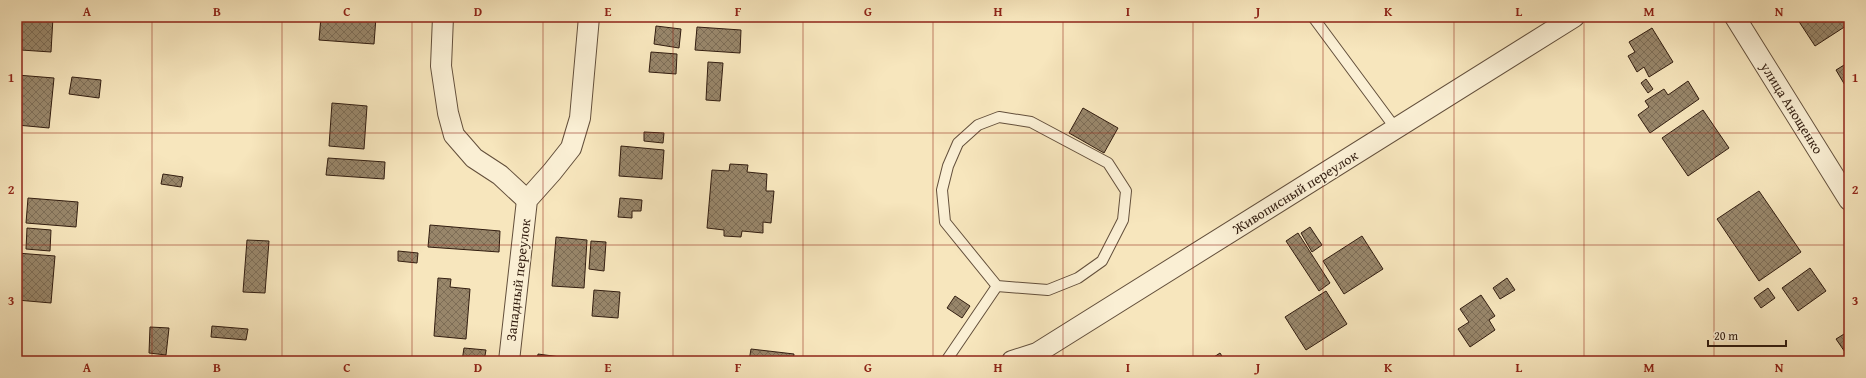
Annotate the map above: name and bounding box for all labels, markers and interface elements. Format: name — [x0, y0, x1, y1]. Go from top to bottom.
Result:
text: A — [83, 2, 92, 21]
text: B — [213, 2, 221, 21]
text: C — [343, 2, 351, 21]
text: D — [474, 2, 482, 21]
text: E — [605, 2, 612, 21]
text: F — [735, 2, 742, 21]
text: G — [864, 2, 872, 21]
text: H — [993, 2, 1003, 21]
text: I — [1126, 2, 1130, 21]
text: J — [1254, 2, 1261, 21]
text: K — [1384, 2, 1393, 21]
text: L — [1516, 2, 1523, 21]
text: M — [1643, 2, 1655, 21]
text: N — [1775, 2, 1784, 21]
street label: улица Анощенко — [1755, 58, 1828, 158]
text: 1 — [8, 68, 14, 87]
text: 1 — [1852, 68, 1858, 87]
street label: Живописный переулок — [1228, 145, 1362, 239]
text: 2 — [8, 180, 15, 199]
text: 2 — [1852, 180, 1859, 199]
street label: Западный переулок — [501, 217, 536, 342]
text: 3 — [8, 291, 14, 310]
text: 3 — [1852, 291, 1858, 310]
scale bar — [1708, 322, 1786, 348]
text: 20 m — [1714, 327, 1738, 344]
text: A — [83, 358, 92, 377]
text: B — [213, 358, 221, 377]
text: C — [343, 358, 351, 377]
text: D — [474, 358, 482, 377]
text: E — [605, 358, 612, 377]
text: F — [735, 358, 742, 377]
text: G — [864, 358, 872, 377]
text: H — [993, 358, 1003, 377]
text: I — [1126, 358, 1130, 377]
text: J — [1254, 358, 1261, 377]
text: K — [1384, 358, 1393, 377]
text: L — [1516, 358, 1523, 377]
text: M — [1643, 358, 1655, 377]
text: N — [1775, 358, 1784, 377]

